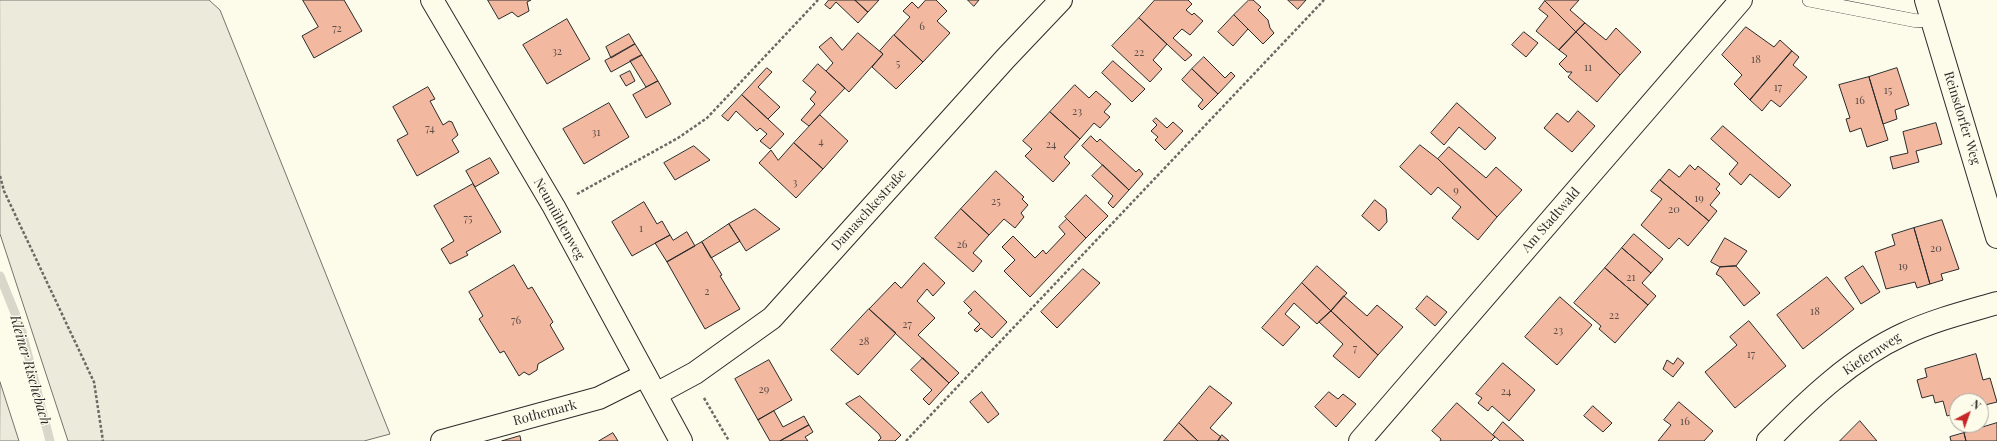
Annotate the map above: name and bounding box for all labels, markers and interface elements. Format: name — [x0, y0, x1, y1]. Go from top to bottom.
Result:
house number: 6 — [919, 20, 925, 34]
house number: 72 — [332, 22, 342, 36]
house number: 32 — [552, 45, 562, 59]
house number: 22 — [1134, 46, 1144, 60]
house number: 18 — [1751, 53, 1761, 67]
house number: 5 — [896, 57, 900, 71]
house number: 11 — [1584, 61, 1592, 75]
street label: Reinsdorfer Weg — [1940, 69, 1984, 167]
house number: 17 — [1774, 81, 1782, 95]
house number: 15 — [1884, 84, 1892, 98]
house number: 16 — [1855, 94, 1865, 108]
house number: 23 — [1072, 105, 1082, 119]
house number: 74 — [425, 122, 435, 136]
house number: 31 — [591, 126, 601, 140]
house number: 4 — [818, 135, 824, 149]
house number: 24 — [1046, 138, 1056, 152]
street label: Damaschkestraße — [828, 166, 910, 254]
street label: Neumühlenweg — [530, 175, 588, 263]
house number: 3 — [793, 176, 797, 190]
house number: 9 — [1453, 184, 1459, 198]
street label: Am Stadtwald — [1519, 184, 1583, 256]
house number: 19 — [1694, 192, 1704, 206]
house number: 25 — [991, 195, 1001, 209]
house number: 20 — [1668, 203, 1680, 217]
house number: 75 — [463, 212, 473, 226]
house number: 1 — [639, 222, 643, 236]
house number: 26 — [957, 238, 967, 252]
house number: 20 — [1930, 242, 1942, 256]
house number: 19 — [1898, 260, 1908, 274]
house number: 21 — [1626, 271, 1636, 285]
house number: 2 — [704, 285, 710, 299]
house number: 18 — [1810, 305, 1820, 319]
house number: 22 — [1609, 309, 1619, 323]
water label: Kleiner Rischebach — [6, 313, 54, 427]
house number: 76 — [511, 314, 521, 328]
house number: 27 — [902, 318, 912, 332]
house number: 23 — [1553, 324, 1563, 338]
street label: Kiefernweg — [1840, 329, 1904, 379]
house number: 28 — [859, 335, 869, 349]
house number: 7 — [1353, 342, 1357, 356]
house number: 17 — [1747, 348, 1755, 362]
house number: 29 — [759, 383, 769, 397]
house number: 24 — [1501, 385, 1511, 399]
north arrow — [1949, 393, 1989, 433]
text: N — [1969, 396, 1984, 413]
street label: Rothemark — [512, 397, 578, 429]
house number: 16 — [1680, 415, 1690, 429]

